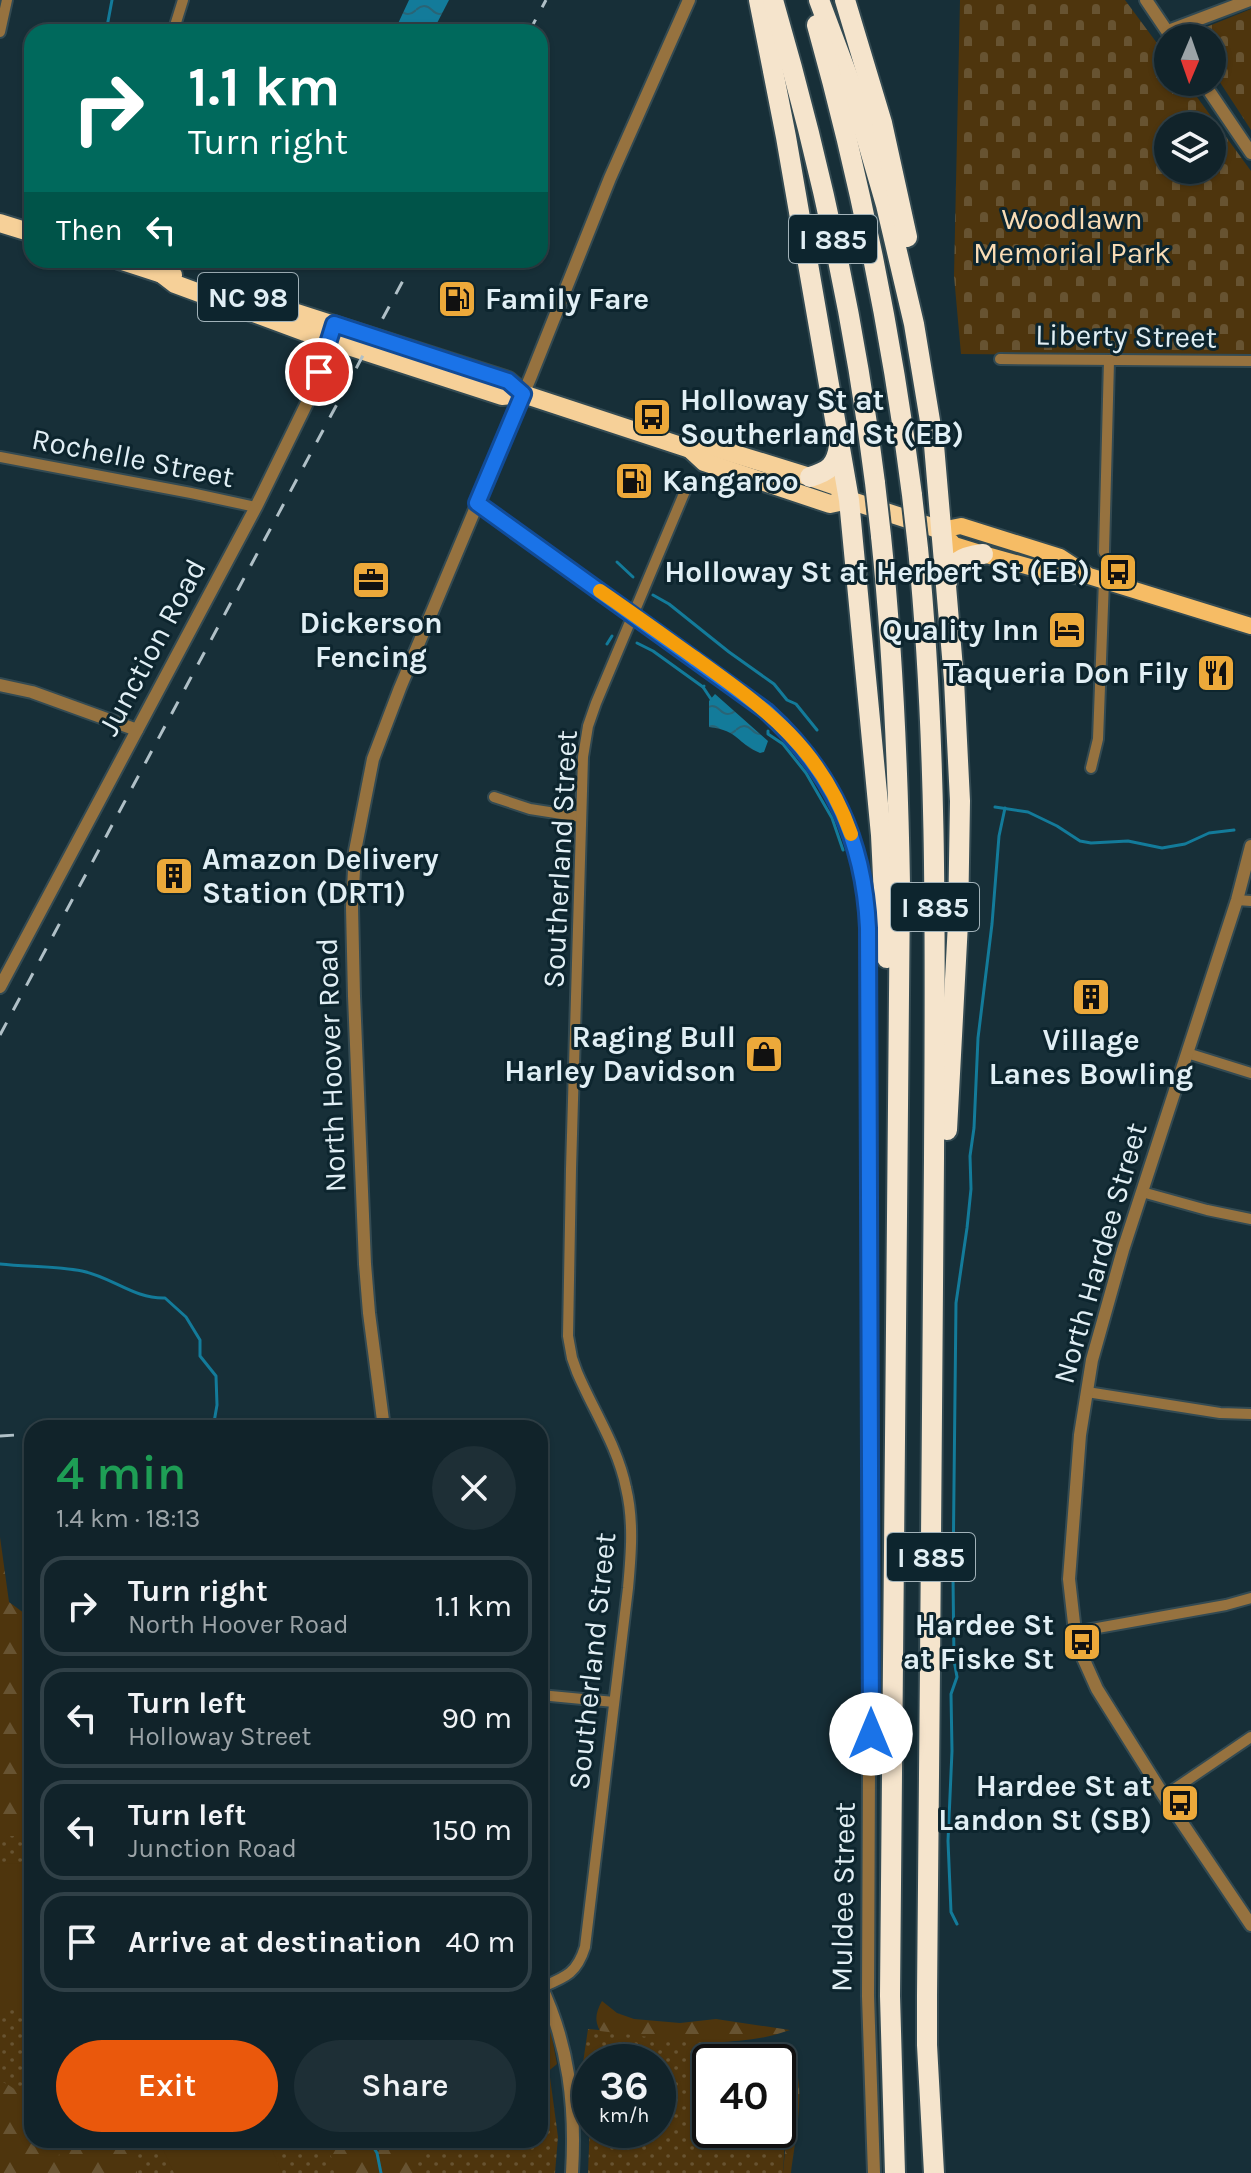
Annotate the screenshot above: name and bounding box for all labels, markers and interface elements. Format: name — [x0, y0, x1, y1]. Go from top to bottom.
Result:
north arrow — [1154, 24, 1226, 96]
map controls — [1154, 24, 1226, 184]
text: 1.1 km — [188, 54, 340, 119]
icon: right — [56, 56, 160, 160]
button: layers — [1154, 112, 1226, 184]
text: Turn right — [188, 121, 348, 163]
park label: Woodlawn Memorial Park — [973, 201, 1171, 271]
icon: left — [139, 208, 183, 252]
text: Then — [56, 212, 123, 248]
road number: I 885 — [789, 215, 877, 263]
road number: NC 98 — [198, 273, 298, 321]
fuel station icon: Family Fare — [436, 278, 478, 320]
place label: Family Fare — [485, 281, 649, 317]
street label: Liberty Street — [1035, 316, 1217, 356]
pin — [285, 338, 353, 406]
icon: arrive — [297, 350, 341, 394]
place label: Holloway St at Southerland St (EB) — [680, 382, 964, 452]
bus stop icon: Holloway St at Southerland St (EB) — [631, 396, 673, 438]
street label: Rochelle Street — [29, 421, 237, 495]
fuel station icon: Kangaroo — [613, 460, 655, 502]
place label: Kangaroo — [662, 463, 799, 499]
bus stop icon: Holloway St at Herbert St (EB) — [1097, 551, 1139, 593]
street label: Junction Road — [90, 553, 214, 741]
place label: Holloway St at Herbert St (EB) — [664, 554, 1090, 590]
office icon: Dickerson Fencing — [350, 559, 392, 601]
place label: Dickerson Fencing — [299, 605, 443, 675]
hotel icon: Quality Inn — [1046, 609, 1088, 651]
place label: Quality Inn — [882, 612, 1039, 648]
restaurant icon: Taqueria Don Fily — [1195, 652, 1237, 694]
place label: Taqueria Don Fily — [943, 655, 1188, 691]
street label: Southerland Street — [535, 729, 585, 989]
place label: Amazon Delivery Station (DRT1) — [202, 841, 439, 911]
building icon: Amazon Delivery Station (DRT1) — [153, 855, 195, 897]
road number: I 885 — [891, 883, 979, 931]
street label: North Hoover Road — [309, 937, 353, 1193]
building icon: Village Lanes Bowling — [1070, 976, 1112, 1018]
place label: Raging Bull Harley Davidson — [504, 1019, 736, 1089]
place label: Village Lanes Bowling — [989, 1022, 1193, 1092]
shop icon: Raging Bull Harley Davidson — [743, 1033, 785, 1075]
street label: North Hardee Street — [1046, 1118, 1154, 1388]
text: 4 min — [56, 1445, 186, 1501]
button: close — [432, 1446, 516, 1530]
text: 1.4 km · 18:13 — [56, 1503, 200, 1534]
street label: Southerland Street — [561, 1531, 623, 1791]
road number: I 885 — [887, 1533, 975, 1581]
text: Turn right — [128, 1573, 268, 1609]
icon: right — [60, 1584, 104, 1628]
text: 1.1 km — [435, 1588, 512, 1624]
place label: Hardee St at Fiske St — [903, 1607, 1054, 1677]
text: North Hoover Road — [128, 1609, 349, 1640]
bus stop icon: Hardee St at Fiske St — [1061, 1621, 1103, 1663]
text: Turn left — [128, 1685, 246, 1721]
position arrow — [829, 1692, 913, 1776]
icon: left — [60, 1696, 104, 1740]
text: 90 m — [442, 1700, 512, 1736]
text: Holloway Street — [128, 1721, 311, 1752]
place label: Hardee St at Landon St (SB) — [938, 1768, 1152, 1838]
bus stop icon: Hardee St at Landon St (SB) — [1159, 1782, 1201, 1824]
text: Turn left — [128, 1797, 246, 1833]
street label: Muldee Street — [823, 1802, 863, 1992]
icon: left — [60, 1808, 104, 1852]
text: 150 m — [432, 1812, 512, 1848]
text: Junction Road — [128, 1833, 297, 1864]
icon: arrive — [60, 1920, 104, 1964]
text: Arrive at destination — [128, 1924, 422, 1960]
text: 40 m — [446, 1924, 515, 1960]
button: Exit — [56, 2040, 278, 2132]
button: Share — [294, 2040, 516, 2132]
speed limit sign: 40 — [692, 2044, 796, 2148]
text: 36 — [599, 2062, 649, 2109]
text: km/h — [599, 2104, 649, 2127]

